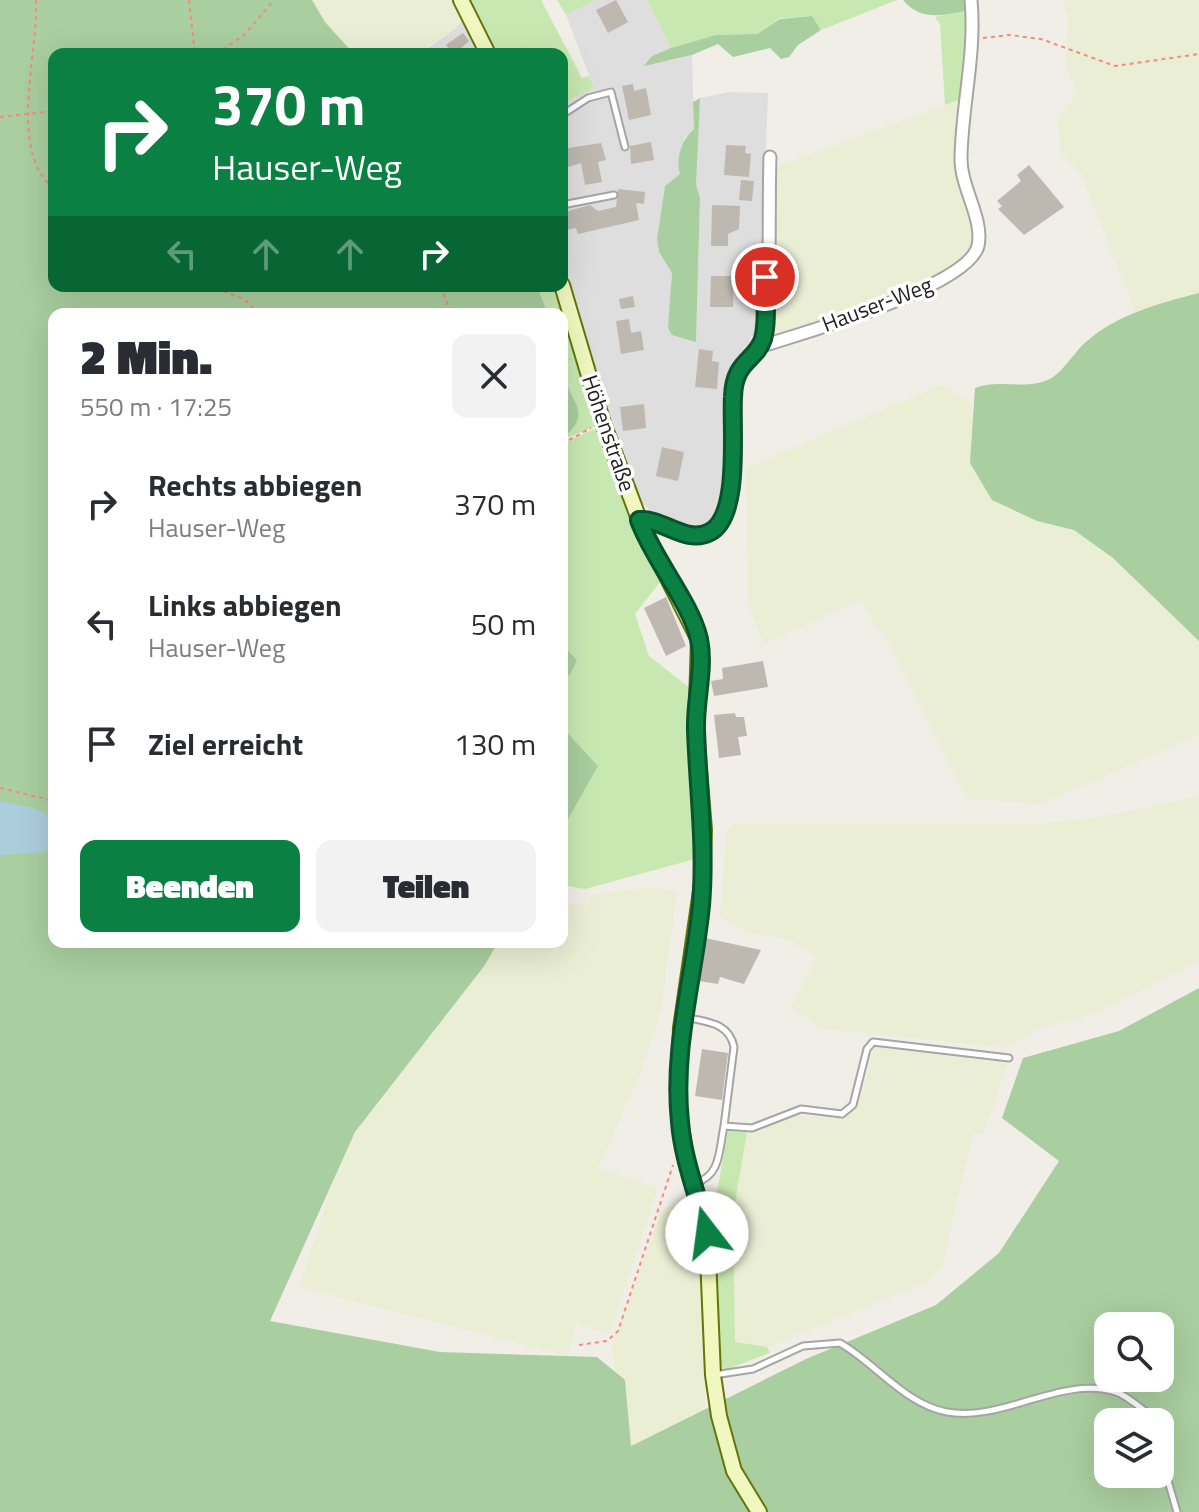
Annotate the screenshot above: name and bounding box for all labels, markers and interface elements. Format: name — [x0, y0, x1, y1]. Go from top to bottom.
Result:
text: 370 m — [212, 62, 365, 147]
icon: right — [80, 80, 184, 184]
text: Hauser-Weg — [212, 139, 402, 194]
icon: left — [160, 232, 204, 276]
icon: ahead — [244, 232, 288, 276]
icon: ahead — [328, 232, 372, 276]
icon: right — [412, 232, 456, 276]
pin — [731, 243, 799, 311]
icon: arrive — [743, 255, 787, 299]
street label: Hauser-Weg — [817, 267, 937, 341]
text: 2 Min. — [80, 320, 212, 393]
button: close — [452, 334, 536, 418]
street label: Höhenstraße — [573, 370, 645, 496]
text: 550 m · 17:25 — [80, 387, 232, 426]
text: Rechts abbiegen — [148, 462, 362, 508]
text: 370 m — [454, 481, 536, 527]
icon: right — [80, 482, 124, 526]
text: Hauser-Weg — [148, 508, 285, 547]
text: Links abbiegen — [148, 582, 342, 628]
text: 50 m — [471, 601, 536, 647]
icon: left — [80, 602, 124, 646]
text: Hauser-Weg — [148, 628, 285, 667]
text: Ziel erreicht — [148, 721, 303, 767]
text: 130 m — [454, 721, 536, 767]
icon: arrive — [80, 722, 124, 766]
button: Beenden — [80, 840, 300, 932]
button: Teilen — [316, 840, 536, 932]
position arrow — [665, 1191, 749, 1275]
map controls — [1094, 1312, 1174, 1488]
button: search — [1094, 1312, 1174, 1392]
button: layers — [1094, 1408, 1174, 1488]

